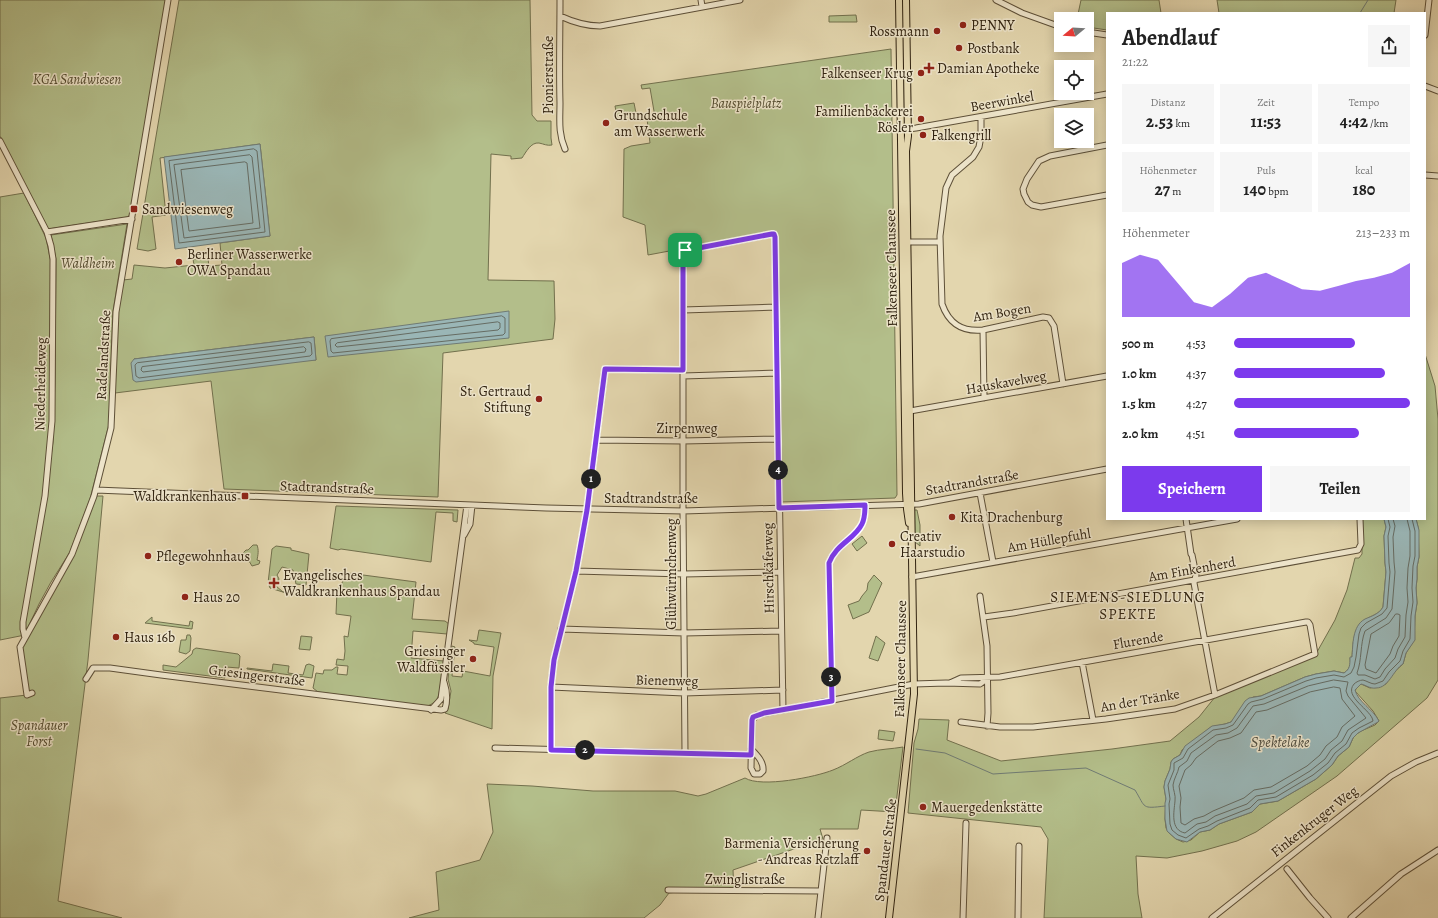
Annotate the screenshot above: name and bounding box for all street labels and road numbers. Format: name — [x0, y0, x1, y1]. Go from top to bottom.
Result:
street label: Pionierstraße — [539, 36, 558, 114]
street label: Beerwinkel — [969, 86, 1036, 116]
street label: Falkenseer Chaussee — [881, 209, 902, 327]
street label: Am Bogen — [971, 298, 1033, 327]
street label: Radelandstraße — [92, 309, 115, 401]
street label: Niederheideweg — [30, 337, 51, 431]
street label: Hauskavelweg — [964, 366, 1048, 399]
street label: Zirpenweg — [656, 419, 718, 438]
street label: Stadtrandstraße — [924, 465, 1020, 500]
street label: Stadtrandstraße — [280, 476, 374, 499]
street label: Stadtrandstraße — [604, 489, 698, 508]
street label: Glühwürmchenweg — [662, 518, 681, 630]
street label: Hirschkäferweg — [758, 522, 779, 614]
street label: Am Hüllepfuhl — [1005, 524, 1093, 557]
street label: Am Finkenherd — [1146, 552, 1238, 587]
street label: Falkenseer Chaussee — [890, 600, 911, 718]
street label: Flurende — [1111, 627, 1165, 654]
street label: Griesingerstraße — [208, 660, 306, 691]
street label: Bienenweg — [636, 670, 698, 691]
street label: An der Tränke — [1098, 684, 1181, 717]
street label: Finkenkruger Weg — [1267, 781, 1362, 861]
street label: Spandauer Straße — [870, 798, 901, 903]
street label: Zwinglistraße — [705, 870, 785, 889]

